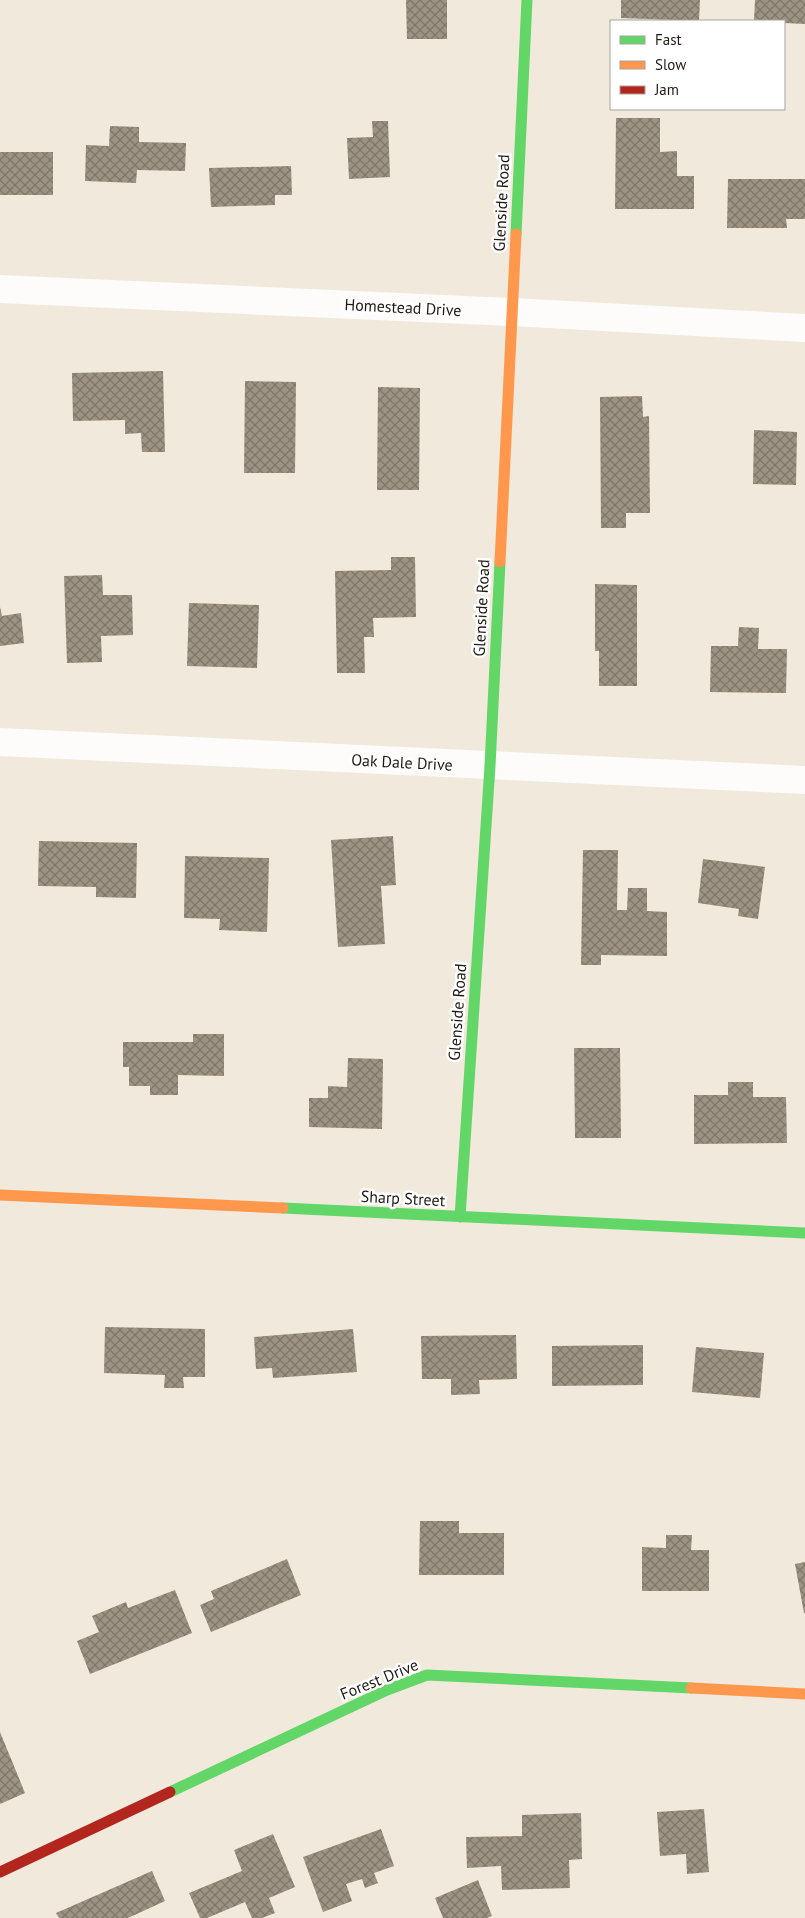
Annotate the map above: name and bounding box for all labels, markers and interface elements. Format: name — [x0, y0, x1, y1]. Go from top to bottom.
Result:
legend — [610, 20, 785, 110]
text: Fast — [655, 30, 682, 49]
text: Slow — [655, 55, 686, 74]
text: Jam — [654, 80, 679, 99]
street label: Glenside Road — [488, 154, 514, 252]
street label: Homestead Drive — [344, 294, 462, 320]
street label: Glenside Road — [468, 559, 494, 657]
street label: Oak Dale Drive — [351, 749, 453, 775]
street label: Glenside Road — [444, 963, 470, 1061]
street label: Sharp Street — [360, 1186, 446, 1210]
street label: Forest Drive — [337, 1654, 421, 1704]

